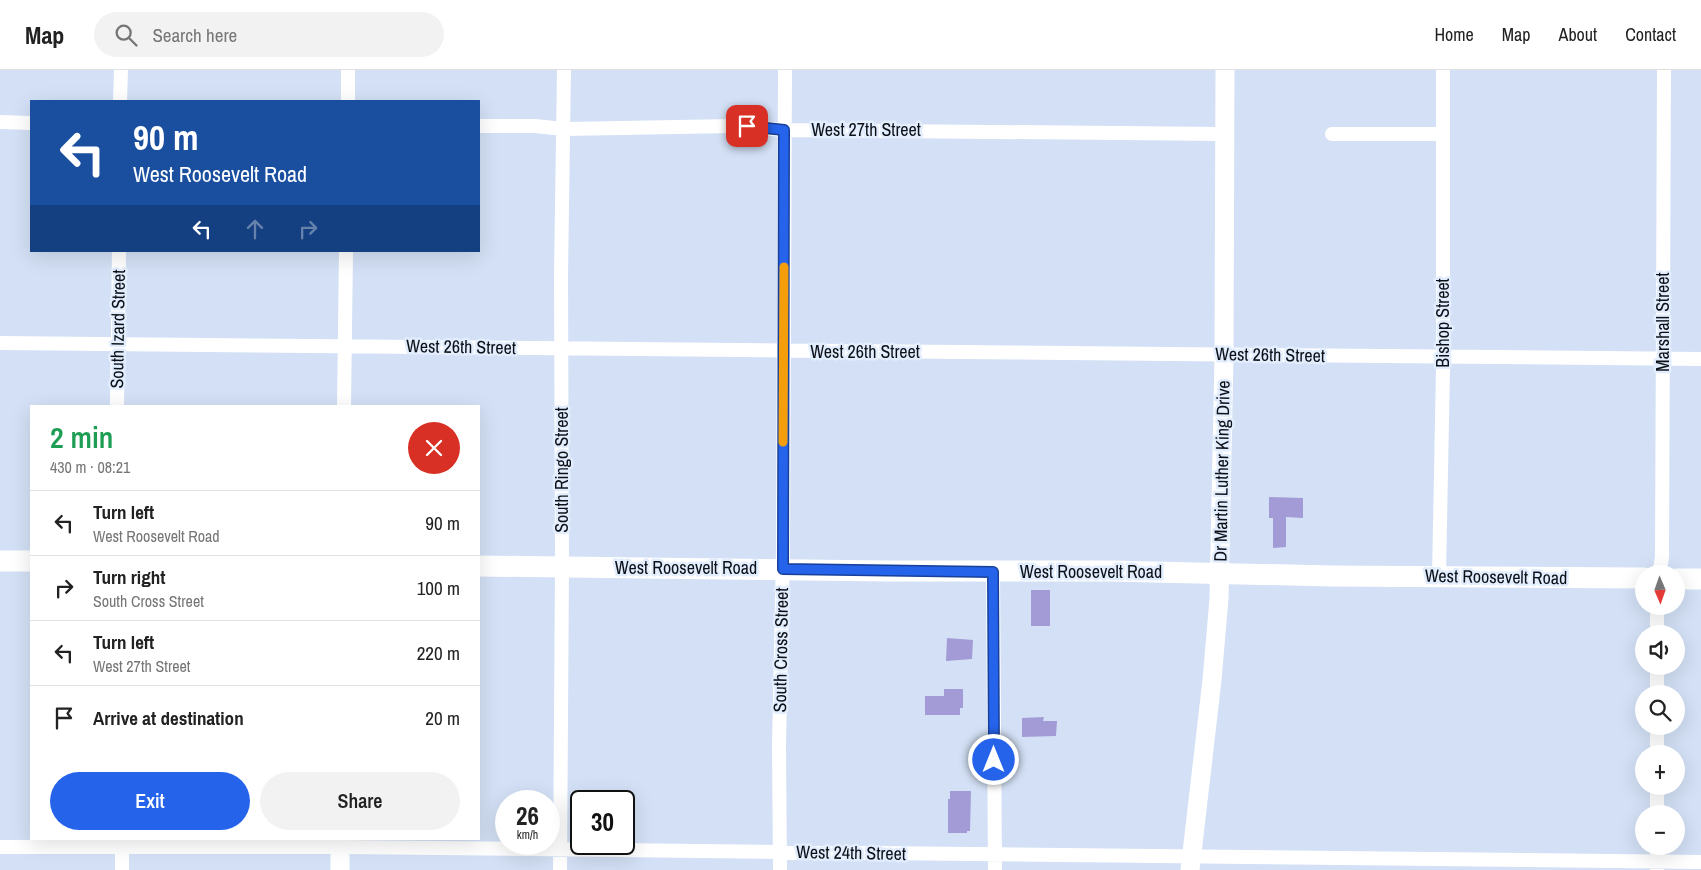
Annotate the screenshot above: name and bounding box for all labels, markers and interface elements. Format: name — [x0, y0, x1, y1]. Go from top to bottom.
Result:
search box — [94, 12, 444, 57]
text: Map — [25, 19, 64, 51]
icon: search — [112, 21, 140, 49]
text: Search here — [152, 22, 237, 48]
text: Home — [1434, 22, 1474, 47]
text: Map — [1502, 22, 1531, 47]
text: About — [1559, 22, 1597, 47]
text: Contact — [1625, 22, 1676, 47]
pin — [726, 105, 768, 147]
icon: arrive — [733, 112, 761, 140]
text: 90 m — [133, 114, 198, 161]
street label: West 27th Street — [811, 117, 921, 142]
icon: left — [50, 120, 115, 185]
text: West Roosevelt Road — [133, 159, 307, 189]
icon: left — [188, 215, 216, 243]
icon: ahead — [241, 215, 269, 243]
icon: right — [294, 215, 322, 243]
street label: South Izard Street — [104, 269, 131, 389]
street label: Marshall Street — [1650, 272, 1675, 372]
street label: Bishop Street — [1430, 278, 1455, 368]
street label: West 26th Street — [406, 333, 516, 360]
street label: West 26th Street — [810, 339, 920, 364]
street label: West 26th Street — [1215, 341, 1325, 368]
street label: Dr Martin Luther King Drive — [1207, 380, 1236, 562]
street label: South Ringo Street — [549, 407, 574, 533]
text: 2 min — [50, 417, 113, 457]
button: close — [408, 422, 460, 474]
text: 430 m · 08:21 — [50, 456, 130, 478]
text: Turn left — [93, 499, 154, 525]
icon: left — [50, 509, 78, 537]
text: 90 m — [425, 510, 460, 536]
text: West Roosevelt Road — [93, 525, 220, 547]
street label: West Roosevelt Road — [615, 555, 757, 580]
street label: West Roosevelt Road — [1020, 559, 1162, 584]
street label: West Roosevelt Road — [1425, 563, 1567, 590]
text: Turn right — [93, 564, 165, 590]
north arrow — [1635, 565, 1685, 615]
map controls — [1635, 565, 1685, 855]
icon: right — [50, 574, 78, 602]
text: 100 m — [417, 575, 460, 601]
street label: South Cross Street — [767, 587, 794, 713]
text: South Cross Street — [93, 590, 204, 612]
button: sound — [1635, 625, 1685, 675]
text: Turn left — [93, 629, 154, 655]
icon: left — [50, 639, 78, 667]
text: 220 m — [417, 640, 460, 666]
text: West 27th Street — [93, 655, 191, 677]
button: search — [1635, 685, 1685, 735]
icon: arrive — [50, 704, 78, 732]
text: Arrive at destination — [93, 705, 244, 731]
text: 20 m — [425, 705, 460, 731]
position arrow — [967, 733, 1019, 785]
button: + — [1635, 745, 1685, 795]
button: Exit — [50, 772, 250, 830]
button: Share — [260, 772, 460, 830]
speed limit sign: 30 — [570, 790, 635, 855]
text: 26 — [516, 799, 539, 833]
button: − — [1635, 805, 1685, 855]
text: km/h — [517, 827, 538, 843]
street label: West 24th Street — [796, 839, 906, 866]

